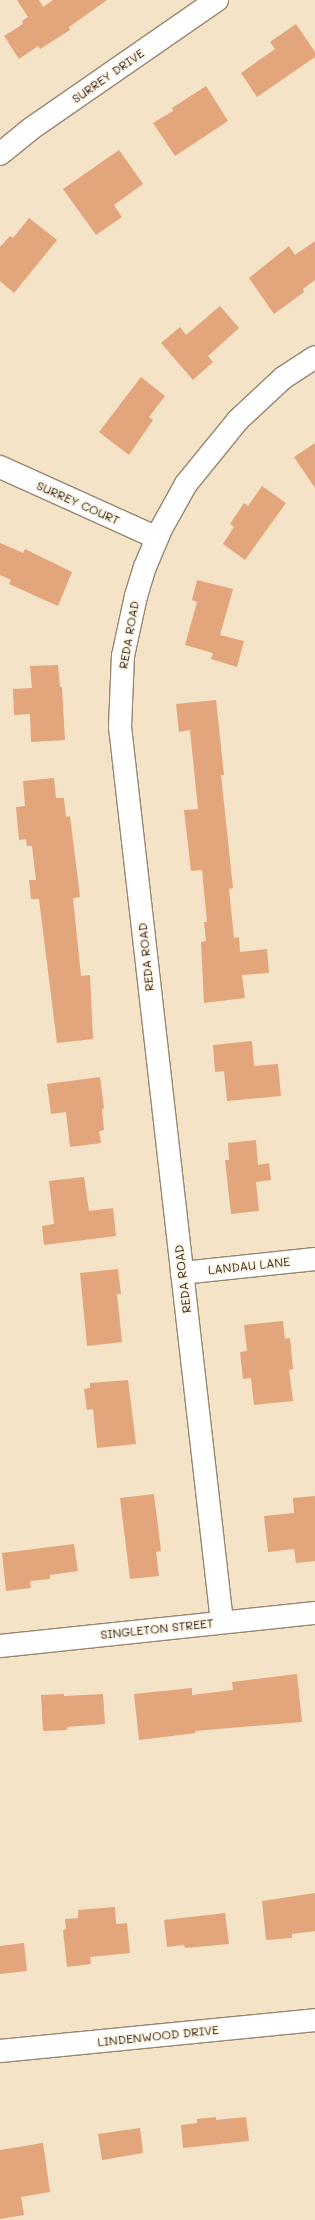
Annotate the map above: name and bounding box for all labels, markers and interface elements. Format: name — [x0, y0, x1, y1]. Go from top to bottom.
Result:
street label: SURREY DRIVE — [69, 46, 147, 106]
street label: SURREY COURT — [34, 478, 122, 528]
street label: REDA ROAD — [116, 600, 142, 670]
street label: REDA ROAD — [135, 922, 157, 992]
street label: REDA ROAD — [172, 1244, 194, 1314]
street label: LANDAU LANE — [207, 1255, 291, 1277]
street label: SINGLETON STREET — [100, 1616, 214, 1642]
street label: LINDENWOOD DRIVE — [97, 2022, 219, 2050]

